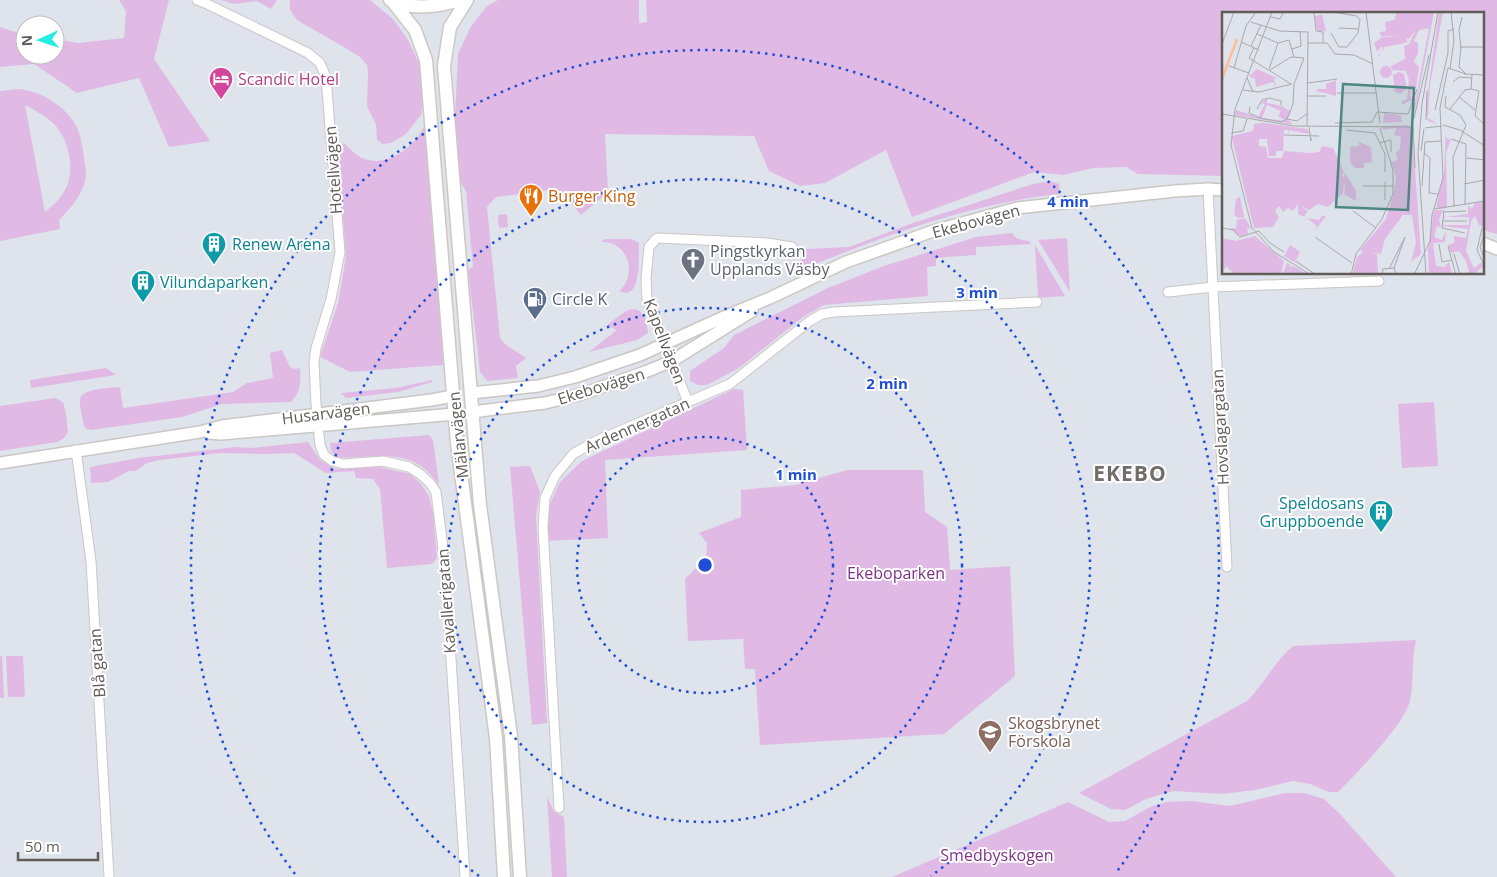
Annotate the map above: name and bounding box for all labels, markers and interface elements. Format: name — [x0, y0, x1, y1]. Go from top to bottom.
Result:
inset map — [1222, 12, 1484, 275]
north arrow — [15, 15, 65, 65]
text: N — [17, 35, 36, 47]
hotel icon: Scandic Hotel — [208, 66, 234, 100]
place label: Scandic Hotel — [238, 68, 339, 90]
street label: Hotellvägen — [319, 125, 347, 215]
restaurant icon: Burger King — [518, 183, 544, 217]
place label: Burger King — [548, 185, 636, 207]
text: 4 min — [1047, 191, 1089, 211]
street label: Ekebovägen — [930, 199, 1022, 243]
building icon: Renew Arena — [201, 231, 227, 265]
place label: Renew Arena — [232, 233, 331, 255]
place label: Pingstkyrkan Upplands Väsby — [710, 240, 830, 280]
church icon: Pingstkyrkan Upplands Väsby — [680, 247, 706, 281]
building icon: Vilundaparken — [130, 269, 156, 303]
place label: Vilundaparken — [160, 271, 268, 293]
text: 3 min — [956, 282, 998, 302]
fuel station icon: Circle K — [522, 286, 548, 320]
place label: Circle K — [552, 288, 608, 310]
street label: Kapellvägen — [639, 295, 691, 387]
street label: Ekebovägen — [555, 362, 647, 410]
street label: Hovslagargatan — [1206, 368, 1234, 486]
text: 2 min — [866, 373, 908, 393]
street label: Mälarvägen — [443, 391, 473, 479]
street label: Ardennergatan — [581, 392, 693, 458]
street label: Husarvägen — [280, 397, 372, 429]
district label: EKEBO — [1093, 459, 1167, 487]
text: 1 min — [775, 464, 817, 484]
place label: Speldosans Gruppboende — [1259, 492, 1364, 532]
building icon: Speldosans Gruppboende — [1368, 499, 1394, 533]
street label: Kavallerigatan — [431, 548, 461, 654]
centre of rings — [696, 556, 714, 574]
park label: Ekeboparken — [847, 562, 945, 584]
street label: Blå gatan — [84, 628, 110, 698]
place label: Skogsbrynet Förskola — [1008, 712, 1100, 752]
school or university icon: Skogsbrynet Förskola — [977, 719, 1003, 753]
scale bar — [18, 830, 98, 862]
text: 50 m — [25, 836, 60, 856]
park label: Smedbyskogen — [940, 844, 1054, 866]

